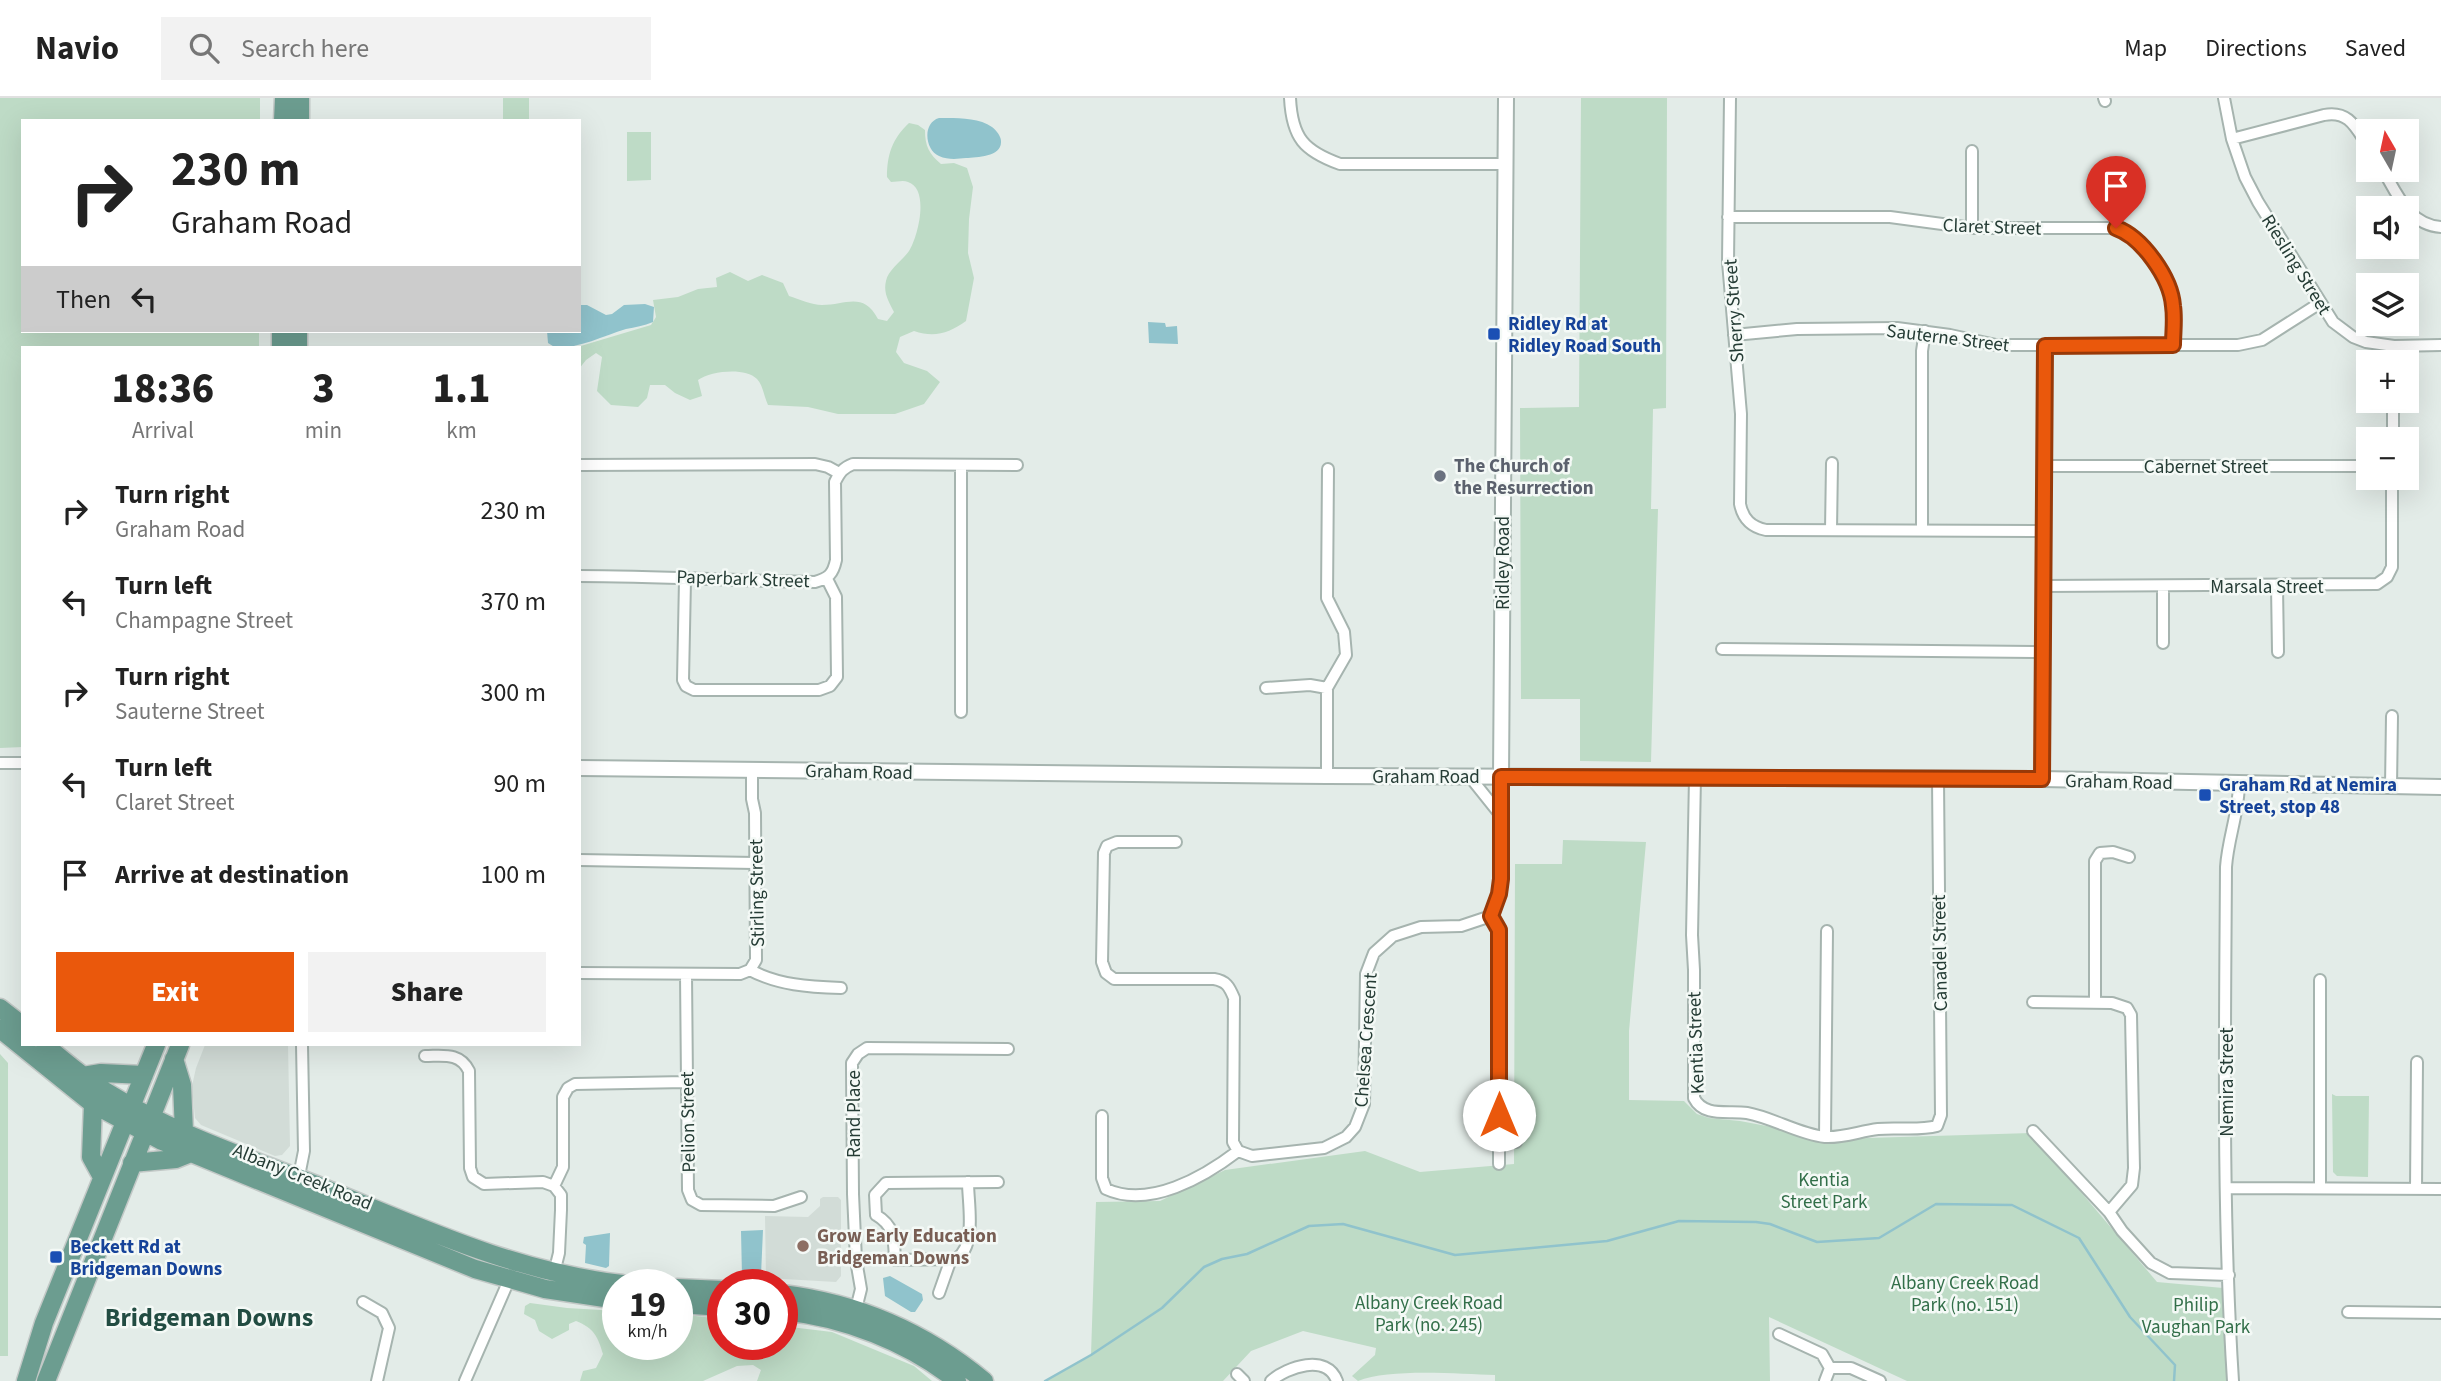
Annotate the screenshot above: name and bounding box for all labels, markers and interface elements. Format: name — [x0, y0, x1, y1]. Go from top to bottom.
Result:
search box — [161, 17, 651, 80]
text: Navio — [35, 25, 119, 72]
icon: search — [185, 29, 223, 67]
text: Search here — [241, 30, 369, 67]
text: Map — [2124, 31, 2167, 66]
text: Directions — [2205, 31, 2307, 66]
text: Saved — [2345, 31, 2406, 66]
north arrow — [2356, 119, 2418, 182]
map controls — [2356, 119, 2419, 490]
text: 230 m — [171, 135, 300, 205]
icon: right — [56, 147, 147, 238]
pin — [2086, 156, 2146, 228]
icon: arrive — [2097, 167, 2135, 205]
button: sound — [2356, 196, 2419, 259]
text: Graham Road — [171, 200, 352, 246]
street label: Riesling Street — [2254, 209, 2338, 321]
street label: Claret Street — [1942, 212, 2042, 243]
street label: Sherry Street — [1717, 258, 1752, 364]
button: layers — [2356, 273, 2419, 336]
icon: left — [125, 280, 163, 318]
text: Then — [56, 281, 111, 318]
place label: Ridley Rd at Ridley Road South — [1508, 311, 1661, 360]
street label: Sauterne Street — [1885, 318, 2011, 359]
marker: Ridley Rd at Ridley Road South — [1486, 326, 1502, 342]
button: + — [2356, 350, 2419, 413]
text: 18:36 — [112, 359, 214, 419]
text: 3 — [312, 359, 335, 419]
text: 1.1 — [433, 359, 490, 419]
text: Arrival — [132, 414, 194, 447]
text: min — [305, 414, 342, 447]
text: km — [446, 414, 477, 447]
button: − — [2356, 427, 2419, 490]
place label: The Church of the Resurrection — [1454, 453, 1594, 502]
street label: Cabernet Street — [2144, 454, 2269, 481]
marker: The Church of the Resurrection — [1432, 468, 1448, 484]
text: Turn right — [115, 476, 230, 513]
icon: right — [56, 492, 94, 530]
text: 230 m — [480, 492, 546, 529]
text: Graham Road — [115, 513, 245, 546]
street label: Ridley Road — [1490, 516, 1517, 610]
street label: Paperbark Street — [676, 564, 811, 595]
text: Turn left — [115, 567, 212, 604]
street label: Marsala Street — [2210, 574, 2324, 601]
icon: left — [56, 583, 94, 621]
text: 370 m — [480, 583, 546, 620]
text: Champagne Street — [115, 604, 293, 637]
text: Turn right — [115, 658, 230, 695]
icon: right — [56, 674, 94, 712]
text: 300 m — [480, 674, 546, 711]
text: Sauterne Street — [115, 695, 264, 728]
text: Turn left — [115, 749, 212, 786]
street label: Graham Road — [805, 758, 913, 787]
street label: Graham Road — [1372, 764, 1480, 791]
icon: left — [56, 765, 94, 803]
text: 90 m — [493, 765, 546, 802]
street label: Graham Road — [2065, 768, 2173, 797]
place label: Graham Rd at Nemira Street, stop 48 — [2219, 772, 2397, 821]
text: Claret Street — [115, 786, 235, 819]
marker: Graham Rd at Nemira Street, stop 48 — [2197, 787, 2213, 803]
street label: Stirling Street — [743, 838, 772, 947]
icon: arrive — [56, 856, 94, 894]
text: Arrive at destination — [115, 856, 349, 893]
text: 100 m — [480, 856, 546, 893]
street label: Canadel Street — [1926, 894, 1955, 1012]
button: Exit — [56, 952, 294, 1032]
button: Share — [308, 952, 546, 1032]
street label: Chelsea Crescent — [1348, 971, 1385, 1108]
street label: Kentia Street — [1681, 991, 1712, 1095]
street label: Nemira Street — [2214, 1027, 2241, 1137]
street label: Rand Place — [841, 1070, 868, 1158]
street label: Pelion Street — [674, 1071, 703, 1173]
position arrow — [1462, 1078, 1536, 1152]
street label: Albany Creek Road — [229, 1137, 376, 1218]
park label: Kentia Street Park — [1781, 1167, 1868, 1216]
place label: Grow Early Education Bridgeman Downs — [817, 1223, 997, 1272]
place label: Beckett Rd at Bridgeman Downs — [70, 1234, 222, 1283]
marker: Grow Early Education Bridgeman Downs — [795, 1238, 811, 1254]
marker: Beckett Rd at Bridgeman Downs — [48, 1249, 64, 1265]
speed limit sign: 30 — [707, 1269, 798, 1360]
park label: Albany Creek Road Park (no. 151) — [1891, 1270, 2039, 1319]
text: 19 — [629, 1280, 666, 1330]
park label: Albany Creek Road Park (no. 245) — [1355, 1290, 1503, 1339]
park label: Philip Vaughan Park — [2142, 1292, 2251, 1341]
district label: Bridgeman Downs — [105, 1299, 313, 1336]
text: km/h — [628, 1319, 667, 1344]

